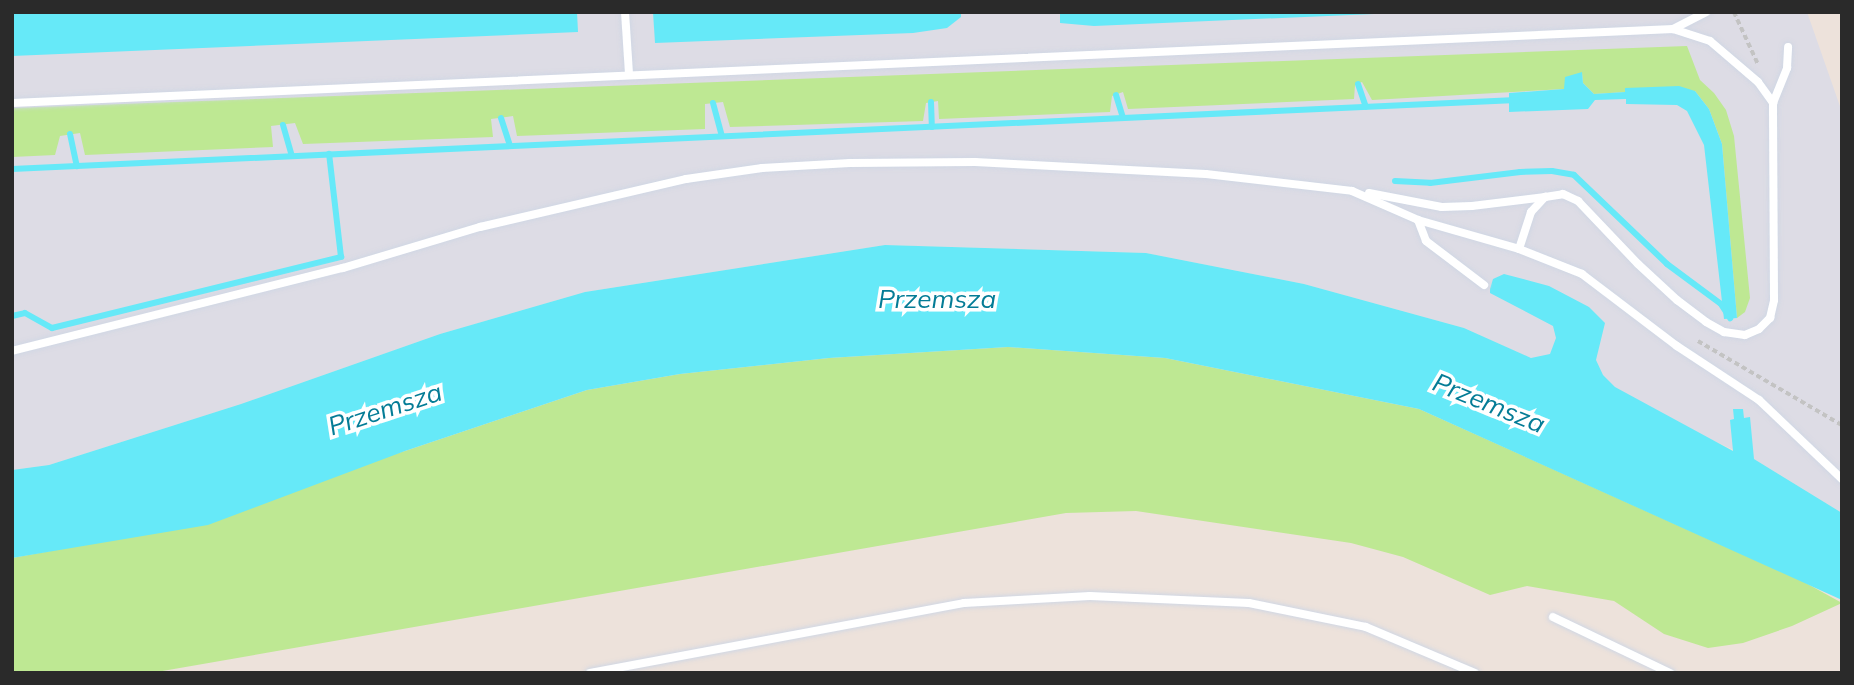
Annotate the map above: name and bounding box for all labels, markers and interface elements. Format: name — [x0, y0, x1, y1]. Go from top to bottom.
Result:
water label: Przemsza — [878, 283, 996, 315]
water label: Przemsza — [1428, 366, 1550, 440]
water label: Przemsza — [324, 376, 446, 442]

